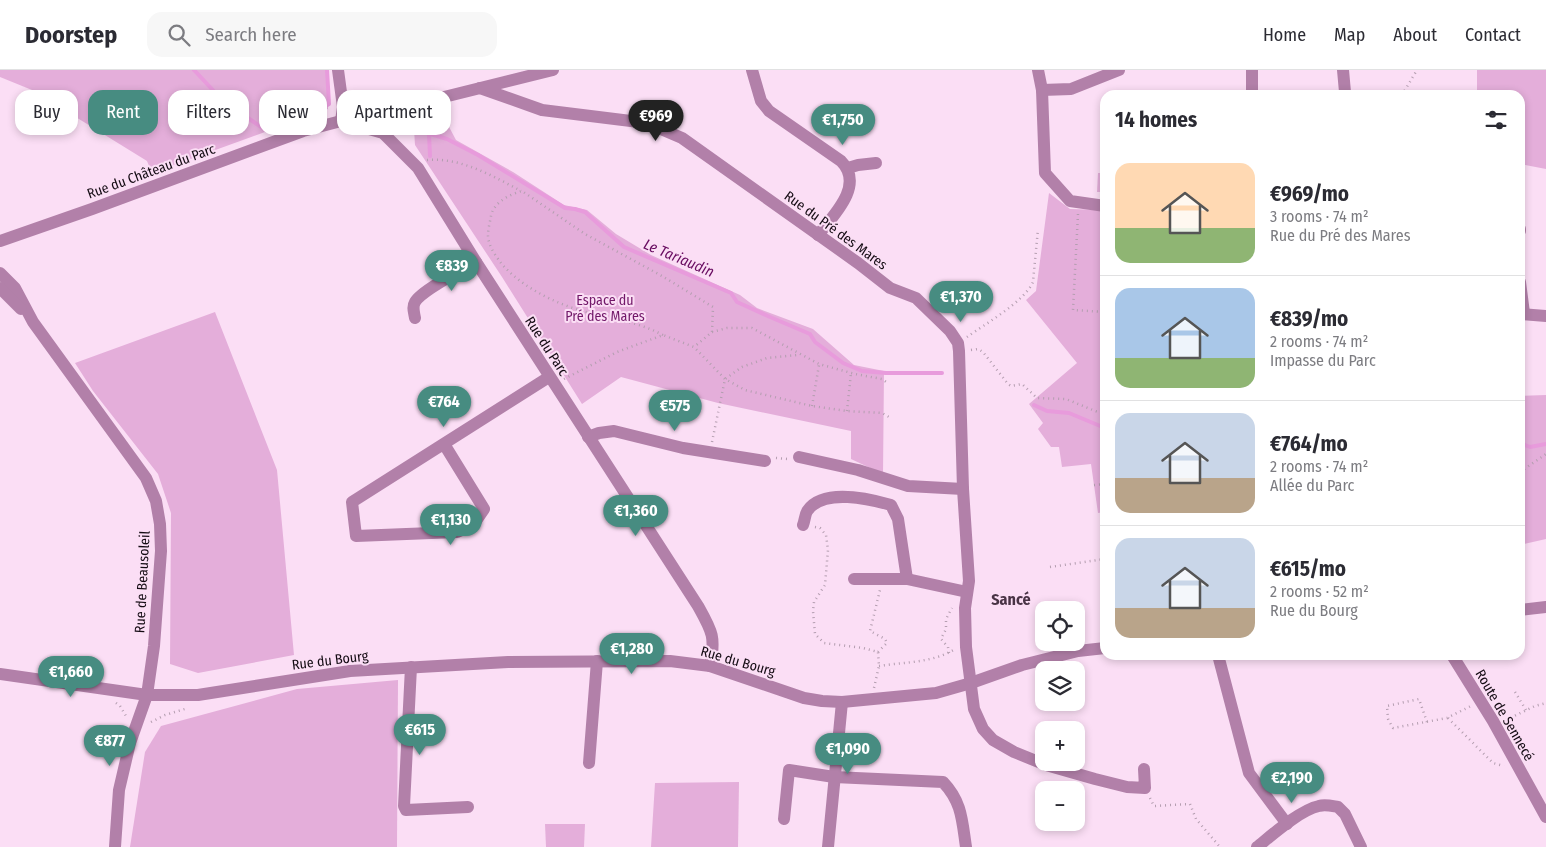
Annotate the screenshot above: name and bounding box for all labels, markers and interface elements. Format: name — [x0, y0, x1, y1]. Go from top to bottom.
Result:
search box — [147, 12, 497, 57]
text: Doorstep — [25, 21, 117, 49]
icon: search — [165, 21, 193, 49]
text: Search here — [205, 23, 297, 46]
text: Home — [1263, 24, 1306, 46]
text: Map — [1334, 24, 1365, 46]
text: About — [1393, 24, 1437, 46]
text: Contact — [1465, 24, 1521, 46]
chip: Buy — [15, 90, 78, 135]
chip: Rent — [88, 90, 158, 135]
chip: Filters — [168, 90, 249, 135]
chip: New — [259, 90, 327, 135]
chip: Apartment — [337, 90, 451, 135]
pin: €969 — [626, 100, 686, 142]
pin: €1,750 — [802, 104, 884, 146]
text: €969 — [639, 106, 673, 125]
icon: filters — [1482, 106, 1510, 134]
text: 14 homes — [1115, 107, 1197, 133]
text: €1,750 — [822, 110, 864, 129]
street label: Rue du Château du Parc — [85, 140, 218, 203]
text: €969/mo — [1270, 181, 1349, 207]
icon: home — [1155, 183, 1215, 243]
street label: Rue du Pré des Mares — [781, 187, 890, 273]
text: 3 rooms · 74 m² — [1270, 207, 1368, 226]
text: Rue du Pré des Mares — [1270, 226, 1410, 245]
water label: Le Tariaudin — [641, 235, 717, 281]
pin: €839 — [422, 250, 482, 292]
text: €839 — [436, 256, 468, 275]
pin: €1,370 — [920, 280, 1002, 323]
text: €1,370 — [940, 287, 982, 306]
park label: Espace du Pré des Mares — [565, 292, 645, 325]
text: €839/mo — [1270, 306, 1348, 332]
icon: home — [1155, 308, 1215, 368]
street label: Rue du Parc — [521, 313, 572, 379]
text: 2 rooms · 74 m² — [1270, 332, 1368, 351]
text: Impasse du Parc — [1270, 351, 1376, 370]
pin: €764 — [414, 386, 474, 428]
pin: €575 — [645, 390, 705, 432]
text: €764 — [428, 392, 460, 411]
text: €575 — [660, 396, 690, 415]
text: €764/mo — [1270, 431, 1348, 457]
icon: home — [1155, 433, 1215, 493]
text: 2 rooms · 74 m² — [1270, 457, 1368, 476]
text: Allée du Parc — [1270, 476, 1354, 495]
pin: €1,360 — [595, 494, 677, 537]
text: €1,360 — [614, 501, 658, 520]
pin: €1,130 — [410, 504, 492, 546]
text: €1,130 — [431, 510, 471, 529]
street label: Rue de Beausoleil — [131, 530, 154, 634]
text: €615/mo — [1270, 556, 1346, 582]
icon: home — [1155, 558, 1215, 618]
text: 2 rooms · 52 m² — [1270, 582, 1369, 601]
district label: Sancé — [991, 590, 1031, 609]
map controls — [1035, 601, 1085, 831]
button: locate — [1035, 601, 1085, 651]
text: Rue du Bourg — [1270, 601, 1358, 620]
pin: €1,280 — [591, 632, 673, 675]
text: €1,280 — [610, 639, 654, 658]
street label: Rue du Bourg — [699, 643, 778, 680]
street label: Rue du Bourg — [291, 647, 370, 674]
pin: €1,660 — [30, 656, 112, 698]
button: layers — [1035, 661, 1085, 711]
text: €1,660 — [49, 662, 93, 681]
street label: Route de Sennecé — [1472, 667, 1538, 764]
pin: €615 — [390, 714, 450, 756]
text: €615 — [405, 720, 435, 739]
button: + — [1035, 721, 1085, 771]
pin: €877 — [80, 724, 140, 767]
text: €877 — [95, 731, 125, 750]
pin: €1,090 — [807, 732, 889, 775]
text: €1,090 — [826, 739, 870, 758]
pin: €2,190 — [1251, 762, 1333, 804]
text: €2,190 — [1271, 768, 1313, 787]
button: − — [1035, 781, 1085, 831]

